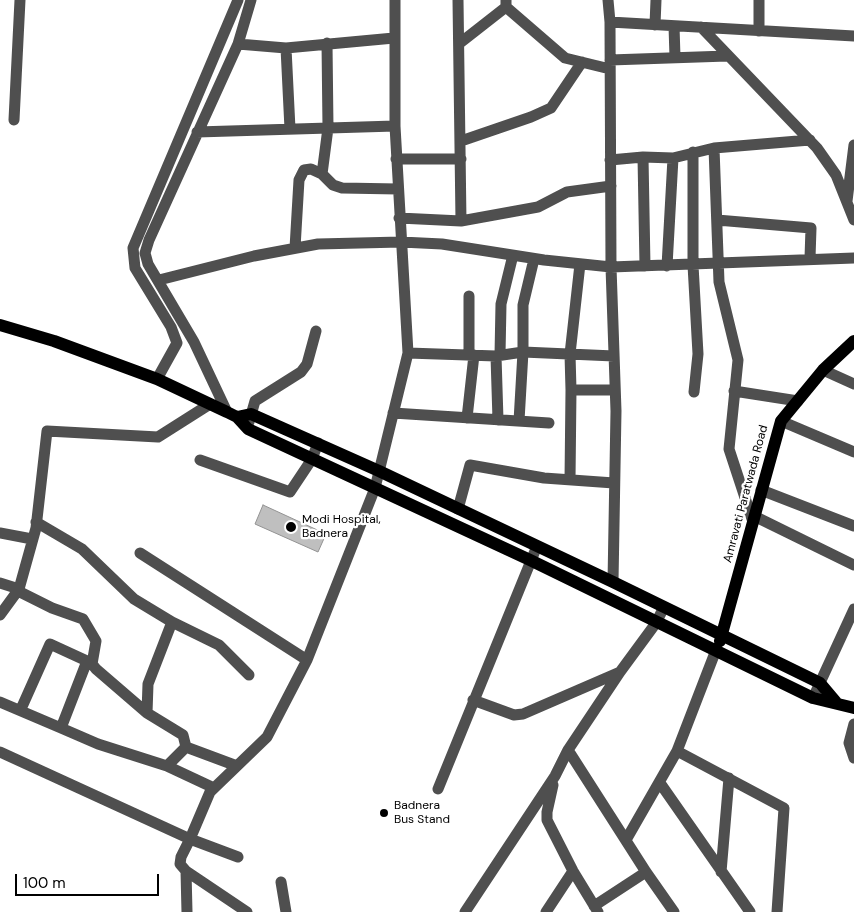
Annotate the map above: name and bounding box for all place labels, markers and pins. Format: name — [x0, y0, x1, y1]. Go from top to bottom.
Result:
place label: Modi Hospital, Badnera — [302, 513, 381, 541]
marker: Modi Hospital, Badnera — [284, 520, 298, 534]
place label: Badnera Bus Stand — [394, 799, 450, 827]
marker: Badnera Bus Stand — [378, 807, 390, 819]

